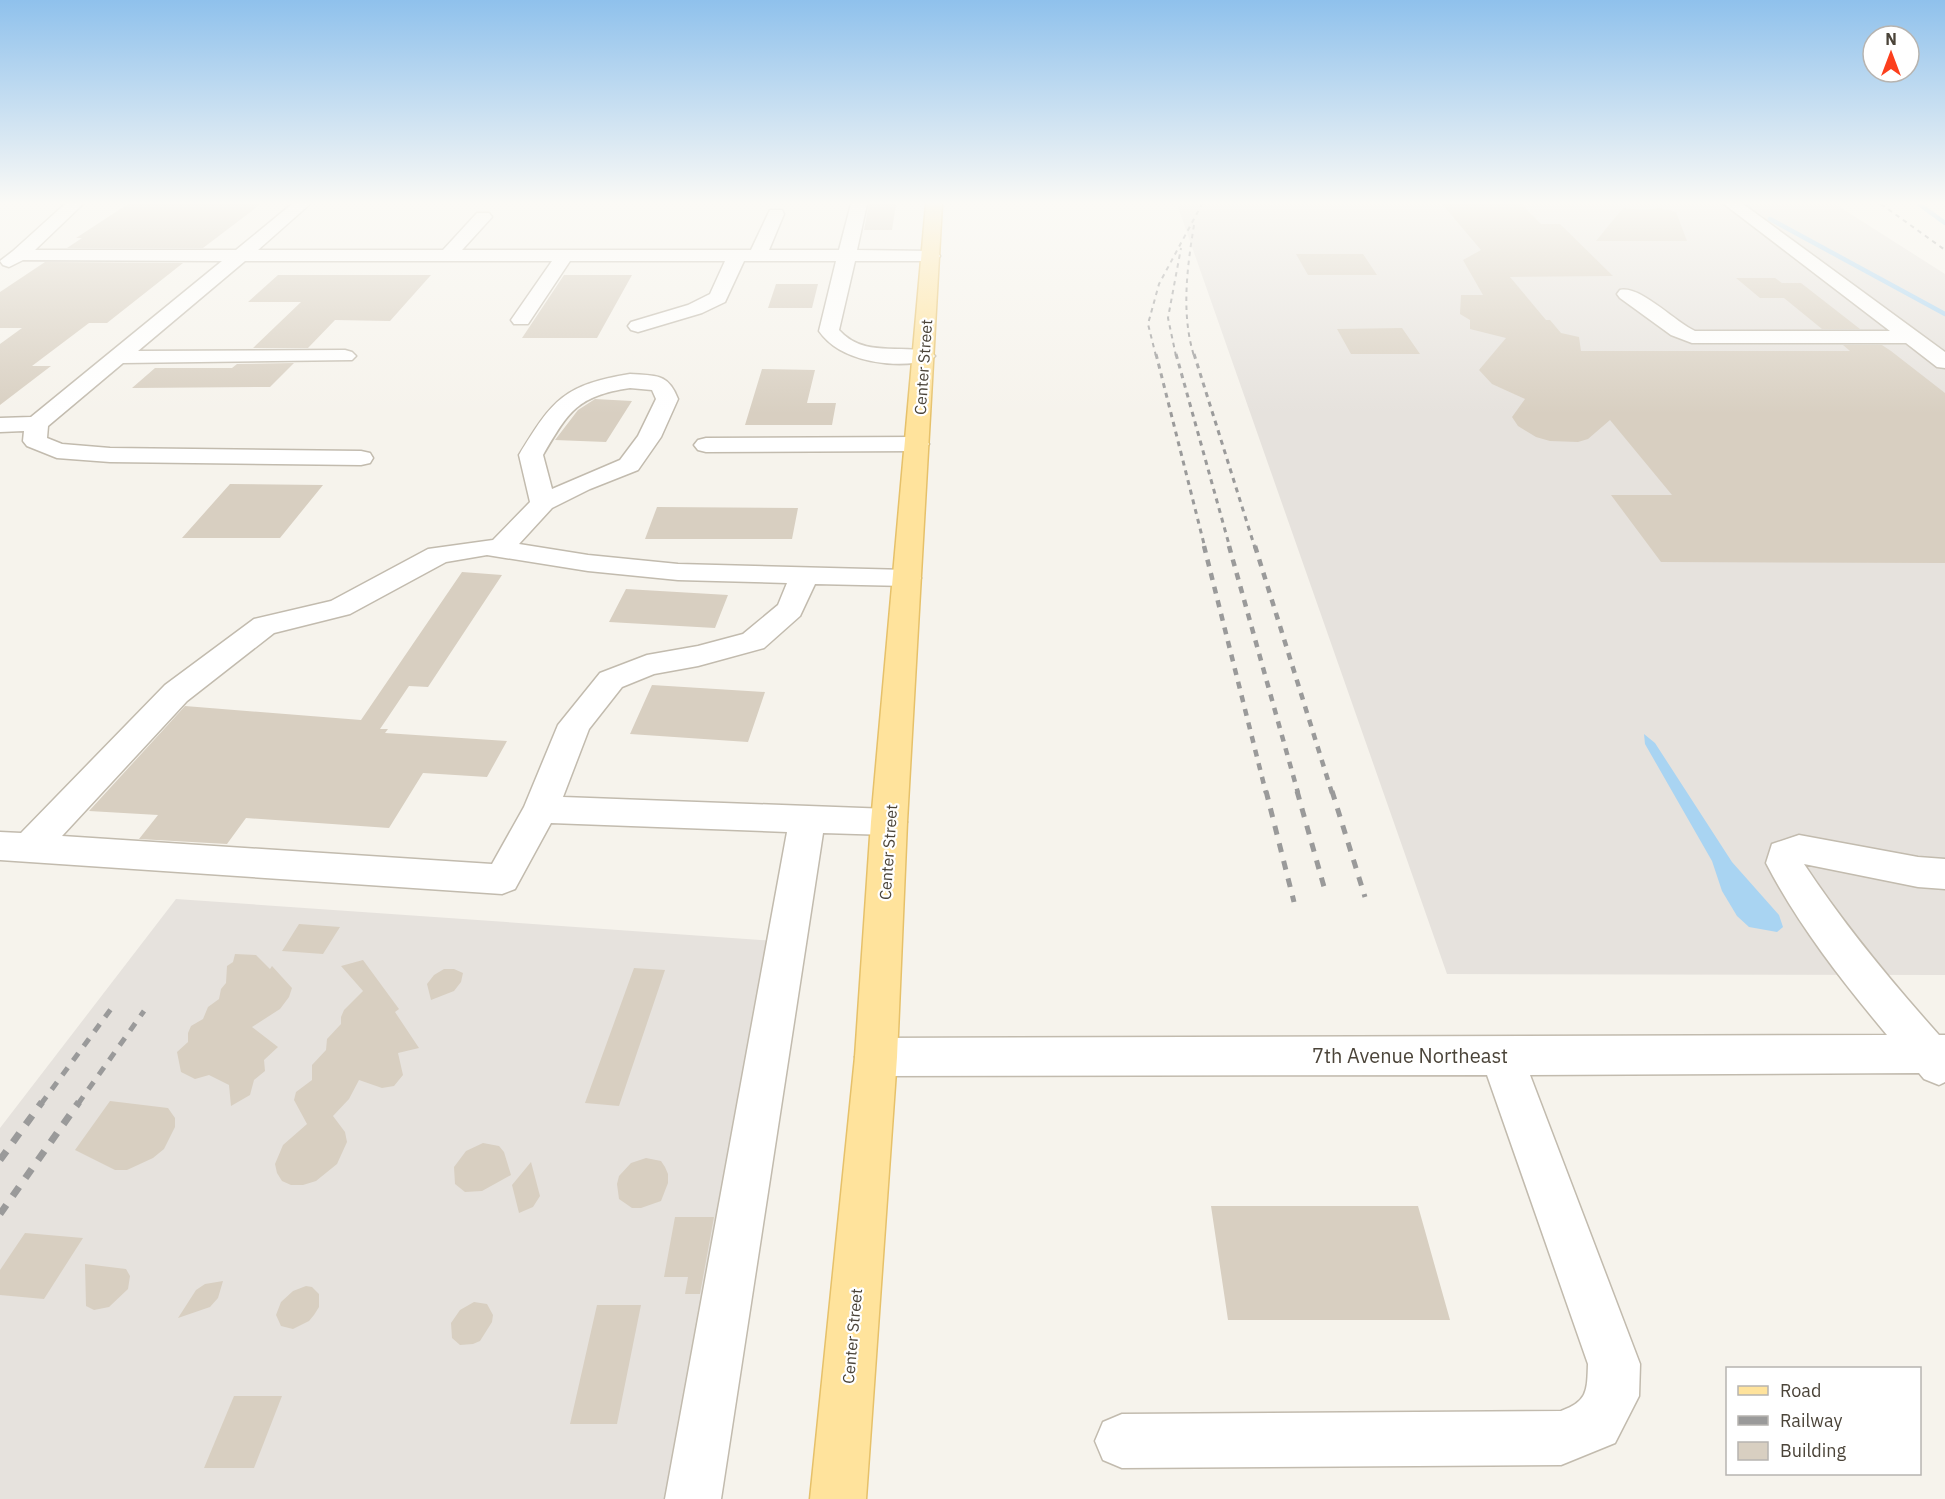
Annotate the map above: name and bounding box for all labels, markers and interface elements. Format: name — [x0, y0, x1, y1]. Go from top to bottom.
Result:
north arrow — [1861, 24, 1921, 84]
text: N — [1885, 29, 1897, 49]
street label: Center Street — [910, 319, 936, 415]
street label: Center Street — [875, 804, 901, 900]
street label: 7th Avenue Northeast — [1312, 1042, 1508, 1069]
street label: Center Street — [838, 1287, 866, 1385]
legend — [1726, 1367, 1921, 1475]
text: Road — [1780, 1379, 1821, 1402]
text: Railway — [1780, 1409, 1842, 1432]
text: Building — [1780, 1439, 1847, 1462]

